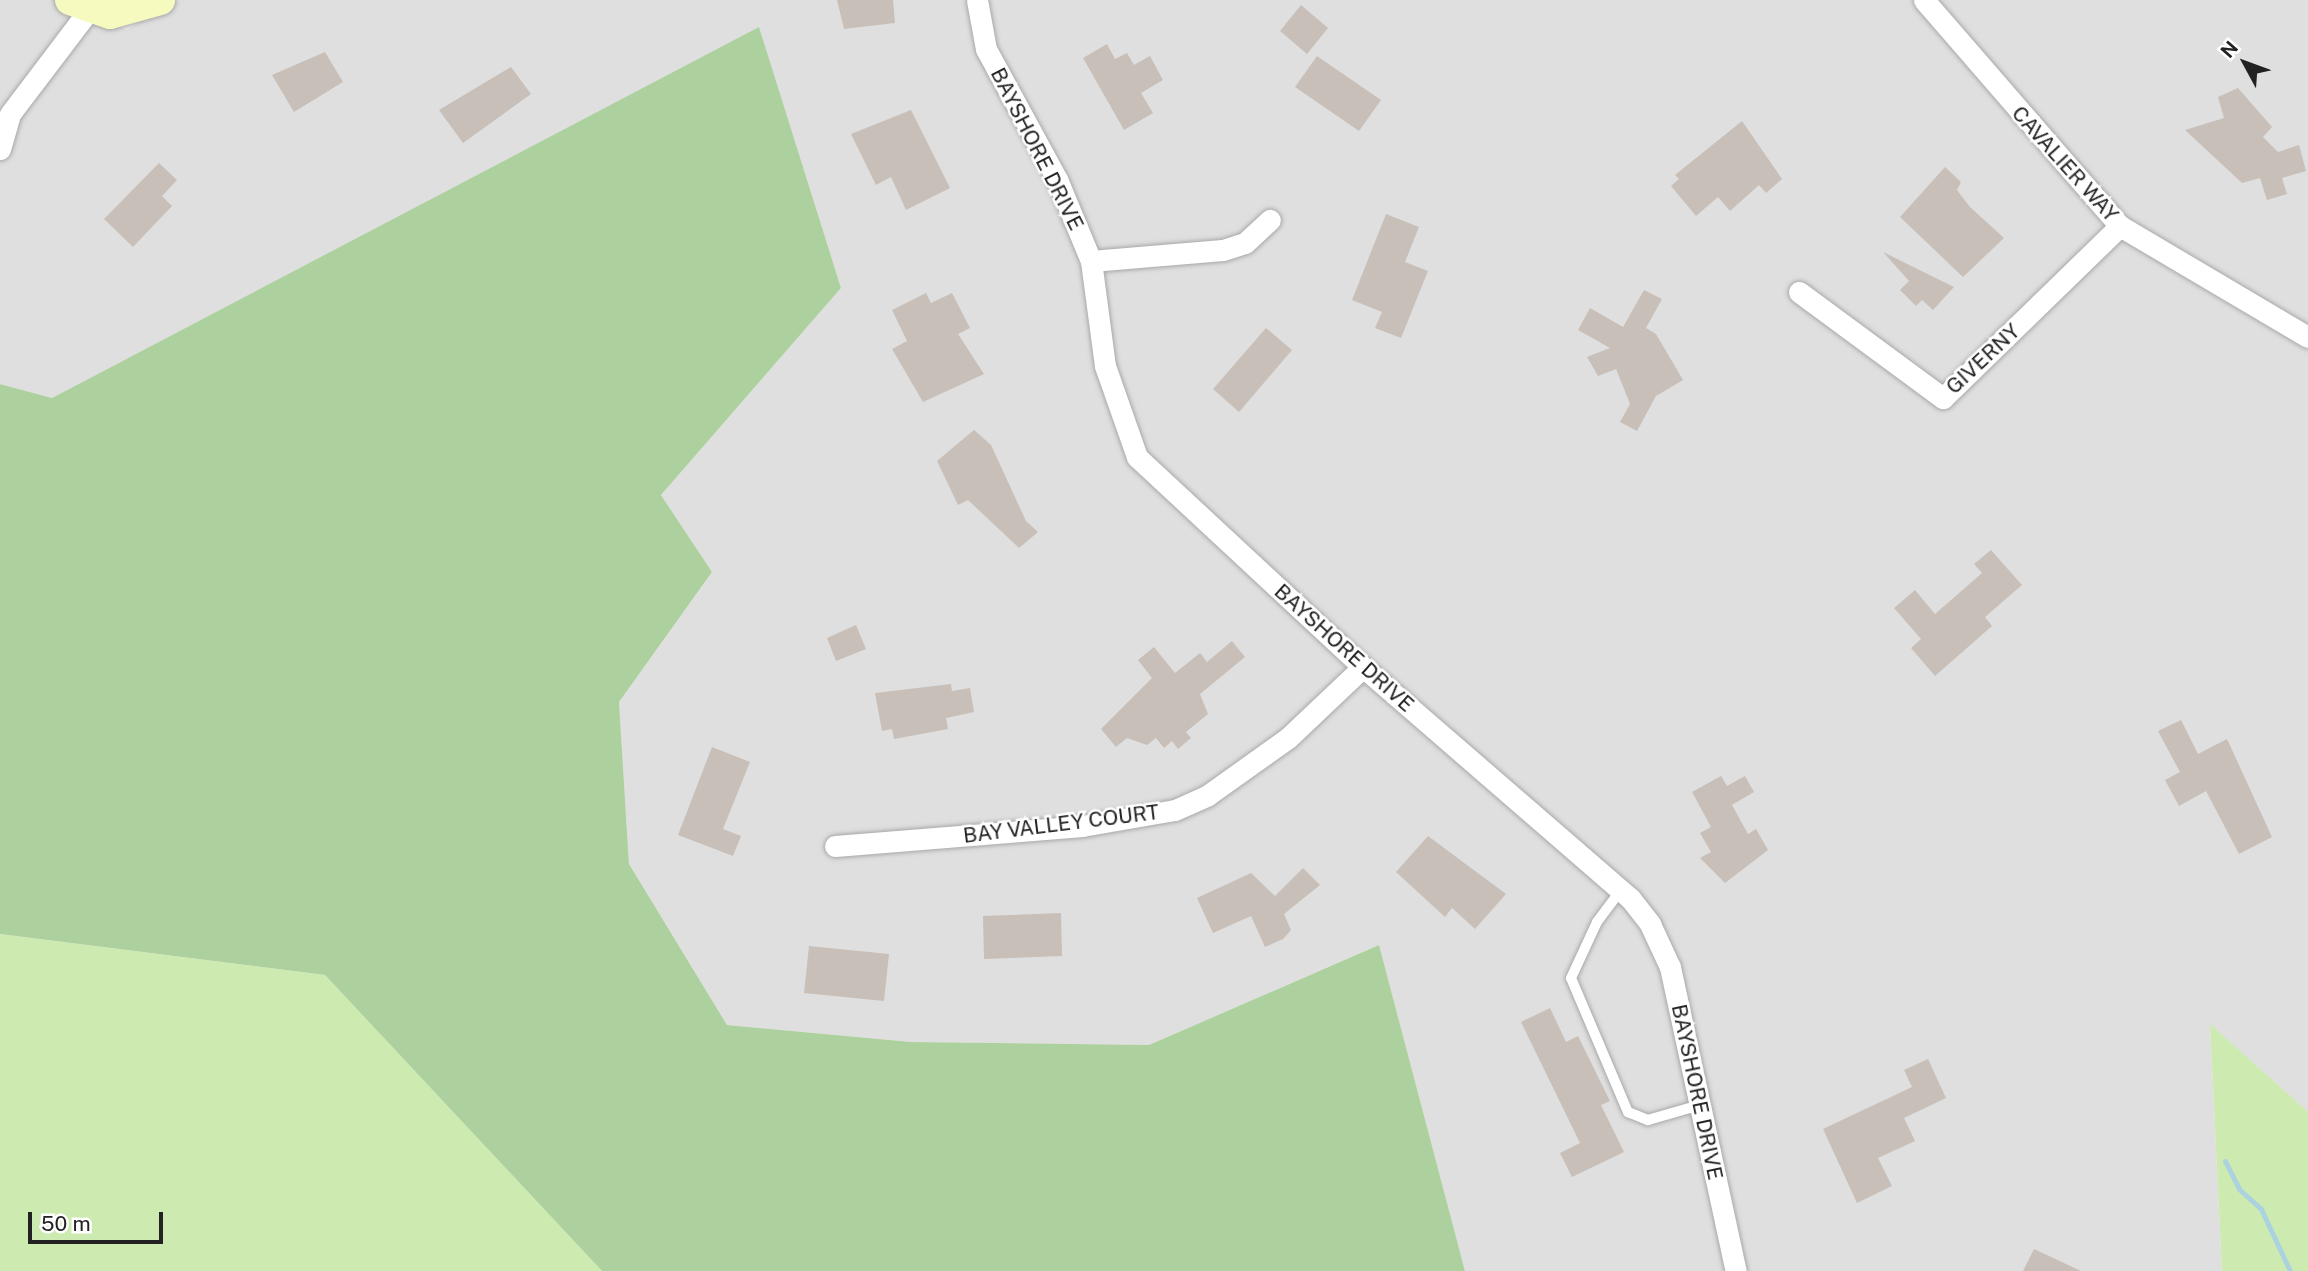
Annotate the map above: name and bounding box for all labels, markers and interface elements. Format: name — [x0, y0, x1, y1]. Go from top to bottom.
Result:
north arrow — [2210, 28, 2280, 98]
text: N — [2216, 36, 2242, 62]
street label: BAYSHORE DRIVE — [985, 64, 1089, 234]
street label: CAVALIER WAY — [2006, 101, 2124, 227]
street label: GIVERNY — [1941, 319, 2025, 399]
street label: BAYSHORE DRIVE — [1269, 579, 1419, 717]
street label: BAY VALLEY COURT — [961, 799, 1161, 849]
street label: BAYSHORE DRIVE — [1666, 1002, 1728, 1182]
scale bar — [32, 1198, 166, 1242]
text: 50 m — [41, 1211, 91, 1236]

